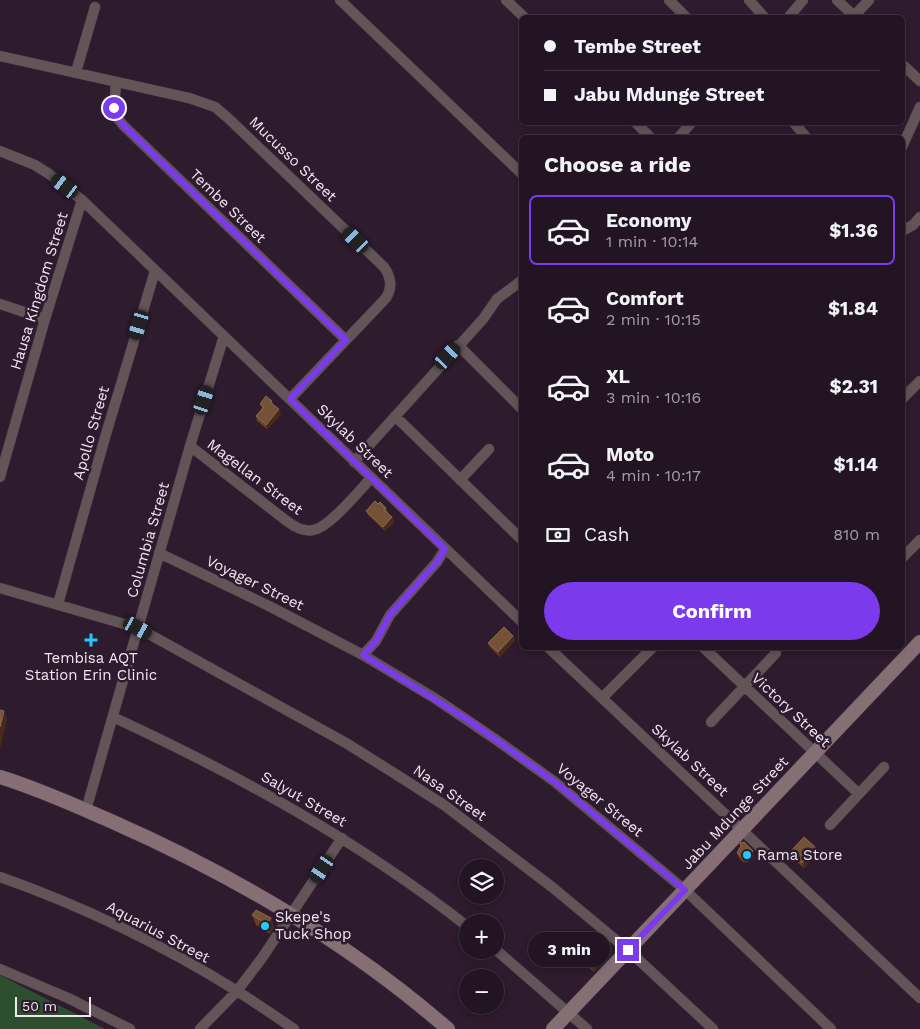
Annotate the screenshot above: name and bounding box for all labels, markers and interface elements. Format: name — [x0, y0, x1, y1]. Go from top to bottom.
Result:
text: Tembe Street — [574, 35, 701, 58]
text: Jabu Mdunge Street — [574, 83, 764, 106]
route start — [103, 97, 125, 119]
street label: Mucusso Street — [245, 113, 341, 206]
text: Choose a ride — [544, 152, 691, 177]
street label: Tembe Street — [186, 165, 270, 247]
car — [48, 171, 81, 201]
icon: car — [546, 208, 591, 253]
street label: Hausa Kingdom Street — [6, 209, 72, 372]
text: Economy — [606, 209, 691, 232]
text: $1.36 — [829, 219, 878, 242]
car — [339, 224, 372, 256]
text: 1 min · 10:14 — [606, 232, 698, 251]
icon: car — [546, 286, 591, 331]
text: Comfort — [606, 287, 684, 310]
text: $1.84 — [828, 297, 878, 320]
car — [127, 308, 150, 342]
text: 2 min · 10:15 — [606, 310, 701, 329]
car — [432, 340, 463, 372]
icon: car — [546, 364, 591, 409]
text: XL — [606, 365, 630, 388]
text: $2.31 — [830, 375, 878, 398]
street label: Apollo Street — [69, 383, 113, 482]
car — [192, 383, 215, 417]
text: 3 min · 10:16 — [606, 388, 701, 407]
street label: Skylab Street — [313, 400, 397, 482]
street label: Magellan Street — [204, 435, 307, 519]
icon: car — [546, 442, 591, 487]
text: Moto — [606, 443, 654, 466]
text: $1.14 — [834, 453, 878, 476]
text: 4 min · 10:17 — [606, 466, 701, 485]
street label: Columbia Street — [123, 480, 173, 600]
icon: cash — [544, 521, 572, 549]
text: Cash — [584, 523, 630, 546]
text: 810 m — [833, 525, 880, 544]
street label: Voyager Street — [203, 552, 307, 615]
button: Confirm — [544, 582, 880, 640]
car — [121, 614, 154, 642]
marker: Tembisa AQT Station Erin Clinic — [84, 633, 98, 647]
place label: Tembisa AQT Station Erin Clinic — [25, 649, 157, 684]
street label: Victory Street — [748, 669, 835, 752]
street label: Skylab Street — [648, 720, 733, 801]
street label: Jabu Mdunge Street — [678, 752, 793, 873]
street label: Voyager Street — [553, 759, 648, 841]
street label: Nasa Street — [410, 761, 491, 825]
street label: Salyut Street — [258, 767, 351, 831]
place label: Rama Store — [757, 846, 842, 864]
marker: Rama Store — [741, 849, 753, 861]
car — [307, 852, 336, 886]
map controls — [459, 859, 504, 1014]
button: layers — [459, 859, 504, 904]
street label: Aquarius Street — [103, 897, 213, 967]
place label: Skepe's Tuck Shop — [275, 908, 351, 943]
button: + — [459, 914, 504, 959]
marker: Skepe's Tuck Shop — [259, 920, 271, 932]
callout: 3 min — [528, 932, 610, 968]
route end — [617, 939, 639, 961]
text: 3 min — [547, 940, 591, 959]
button: − — [459, 969, 504, 1014]
scale bar — [15, 994, 91, 1017]
text: 50 m — [22, 998, 57, 1014]

